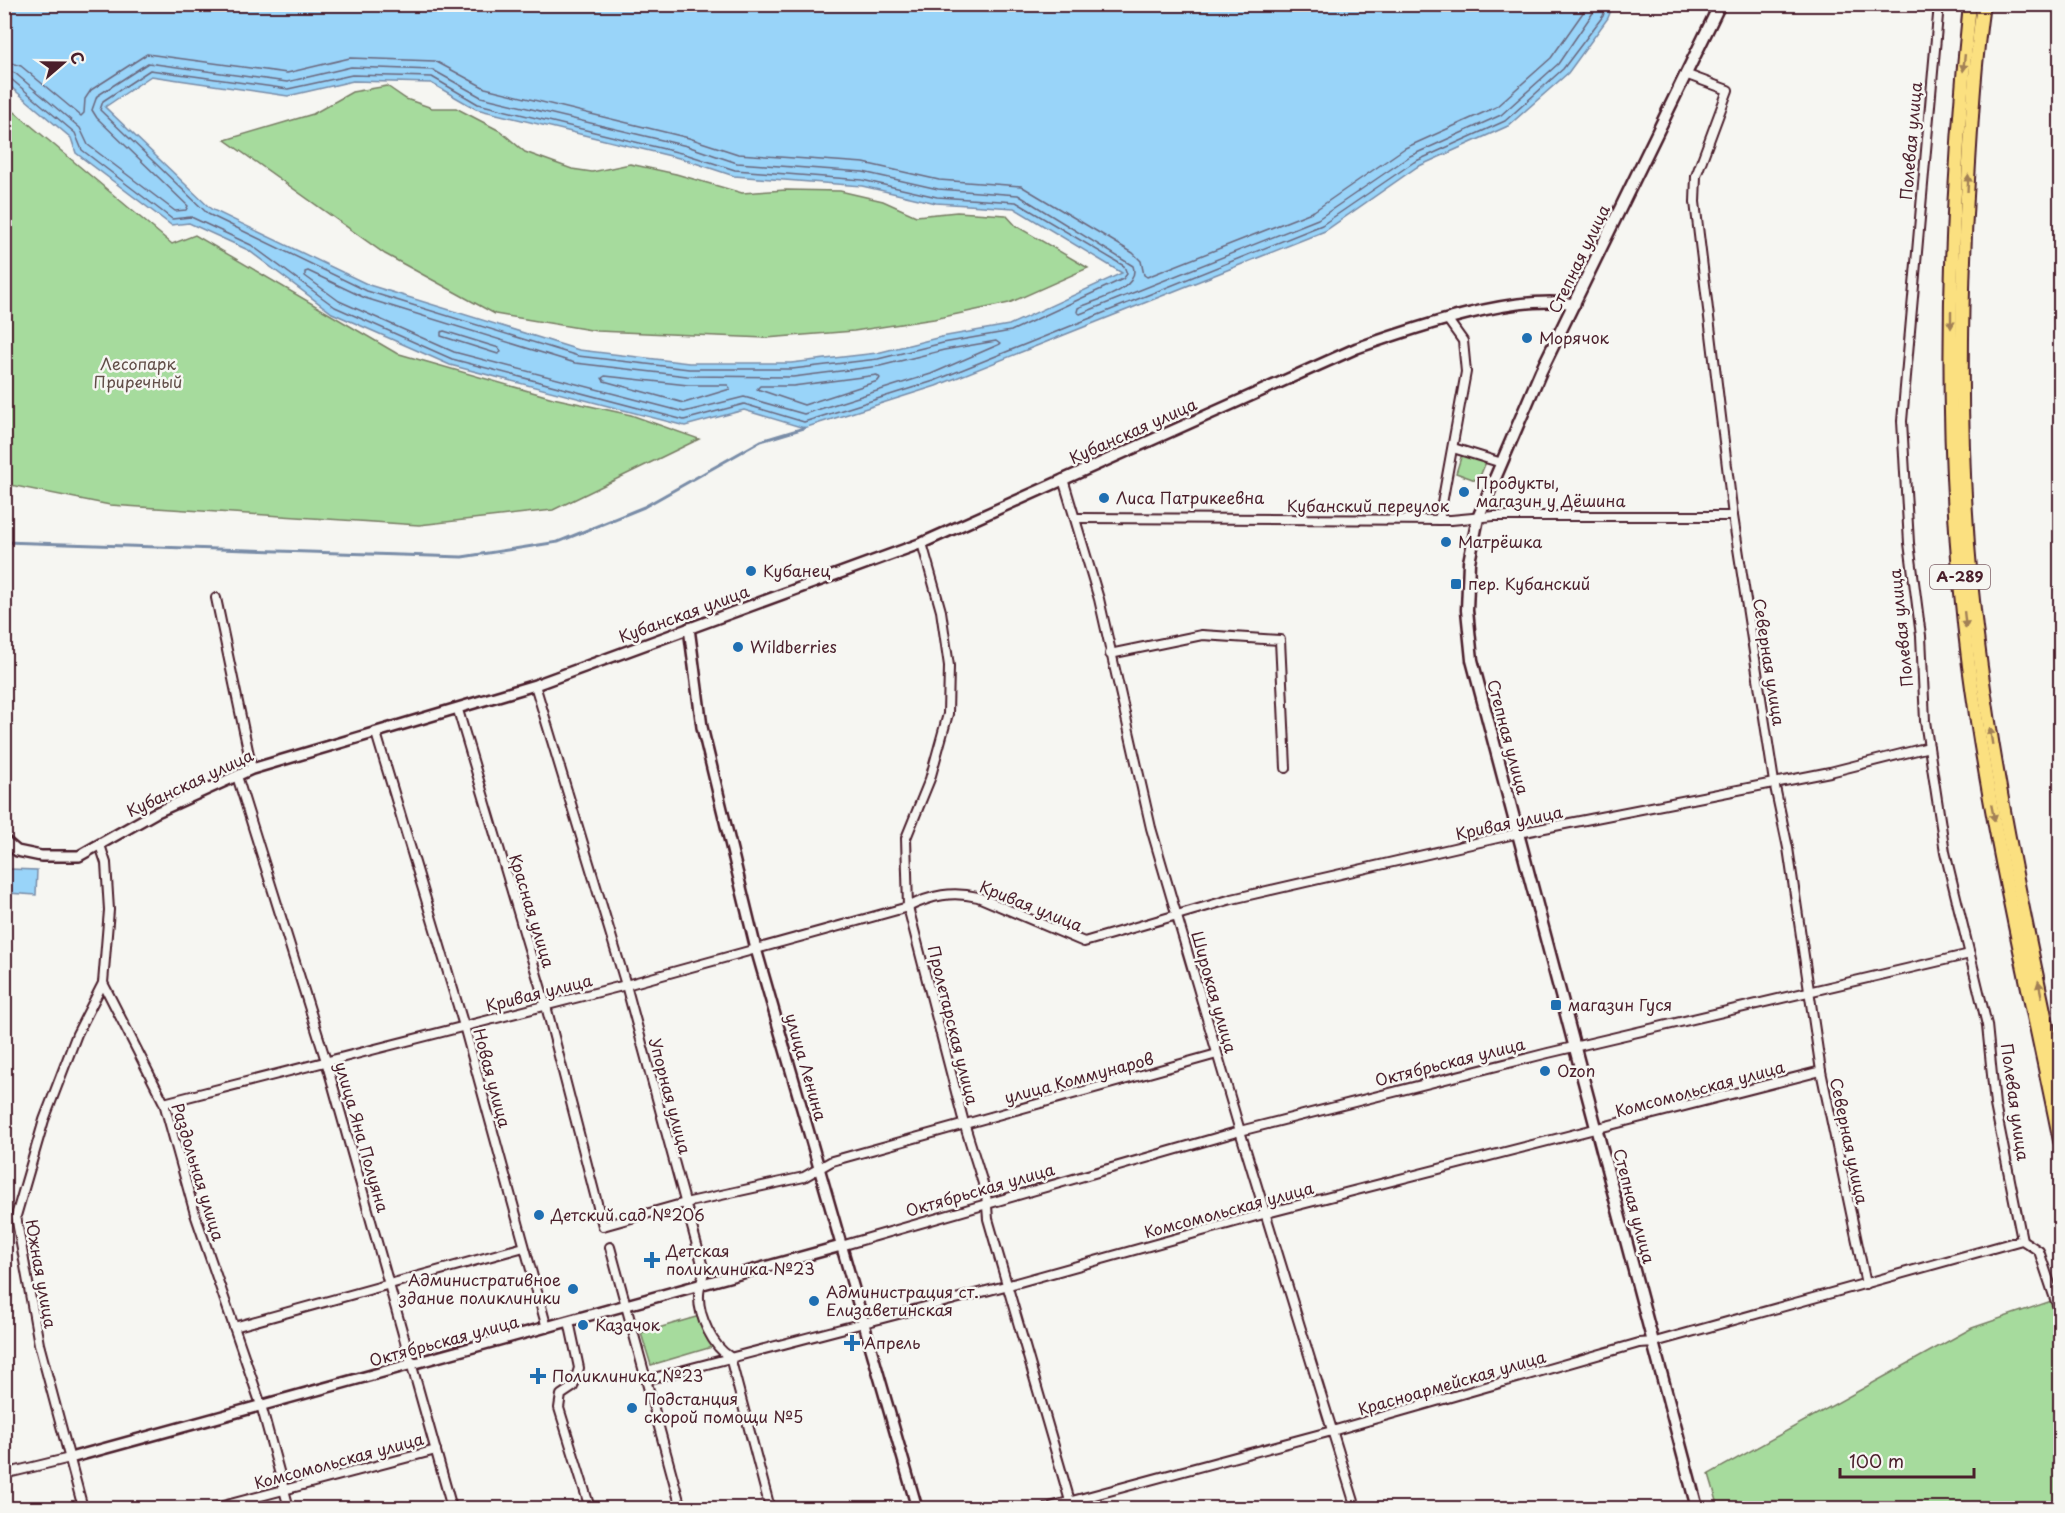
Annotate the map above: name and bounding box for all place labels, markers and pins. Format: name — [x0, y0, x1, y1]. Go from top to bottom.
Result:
place label: Морячок — [1539, 325, 1610, 349]
marker: Морячок — [1520, 331, 1534, 345]
place label: Продукты, магазин у Дёшина — [1476, 470, 1626, 512]
place label: Лиса Патрикеевна — [1116, 485, 1264, 509]
marker: Продукты, магазин у Дёшина — [1457, 485, 1471, 499]
marker: Лиса Патрикеевна — [1097, 491, 1111, 505]
place label: Матрёшка — [1458, 529, 1542, 553]
marker: Матрёшка — [1439, 535, 1453, 549]
place label: Кубанец — [763, 558, 831, 582]
marker: Кубанец — [744, 564, 758, 578]
place label: пер. Кубанский — [1468, 571, 1590, 595]
marker: пер. Кубанский — [1449, 577, 1463, 591]
place label: Wildberries — [750, 634, 837, 658]
marker: Wildberries — [731, 640, 745, 654]
place label: магазин Гуся — [1568, 992, 1672, 1016]
marker: магазин Гуся — [1549, 998, 1563, 1012]
place label: Ozon — [1557, 1058, 1595, 1082]
marker: Ozon — [1538, 1064, 1552, 1078]
place label: Детский сад №206 — [550, 1202, 705, 1226]
marker: Детский сад №206 — [532, 1208, 546, 1222]
place label: Детская поликлиника №23 — [665, 1238, 815, 1280]
marker: Детская поликлиника №23 — [643, 1251, 661, 1269]
place label: Административное здание поликлиники — [398, 1267, 561, 1309]
place label: Администрация ст. Елизаветинская — [826, 1279, 979, 1321]
marker: Административное здание поликлиники — [566, 1282, 580, 1296]
marker: Администрация ст. Елизаветинская — [807, 1294, 821, 1308]
place label: Казачок — [595, 1312, 661, 1336]
marker: Казачок — [576, 1318, 590, 1332]
place label: Апрель — [864, 1330, 920, 1354]
marker: Апрель — [845, 1336, 859, 1350]
place label: Поликлиника №23 — [552, 1363, 703, 1387]
marker: Поликлиника №23 — [529, 1367, 547, 1385]
place label: Подстанция скорой помощи №5 — [644, 1386, 803, 1428]
marker: Подстанция скорой помощи №5 — [625, 1401, 639, 1415]

